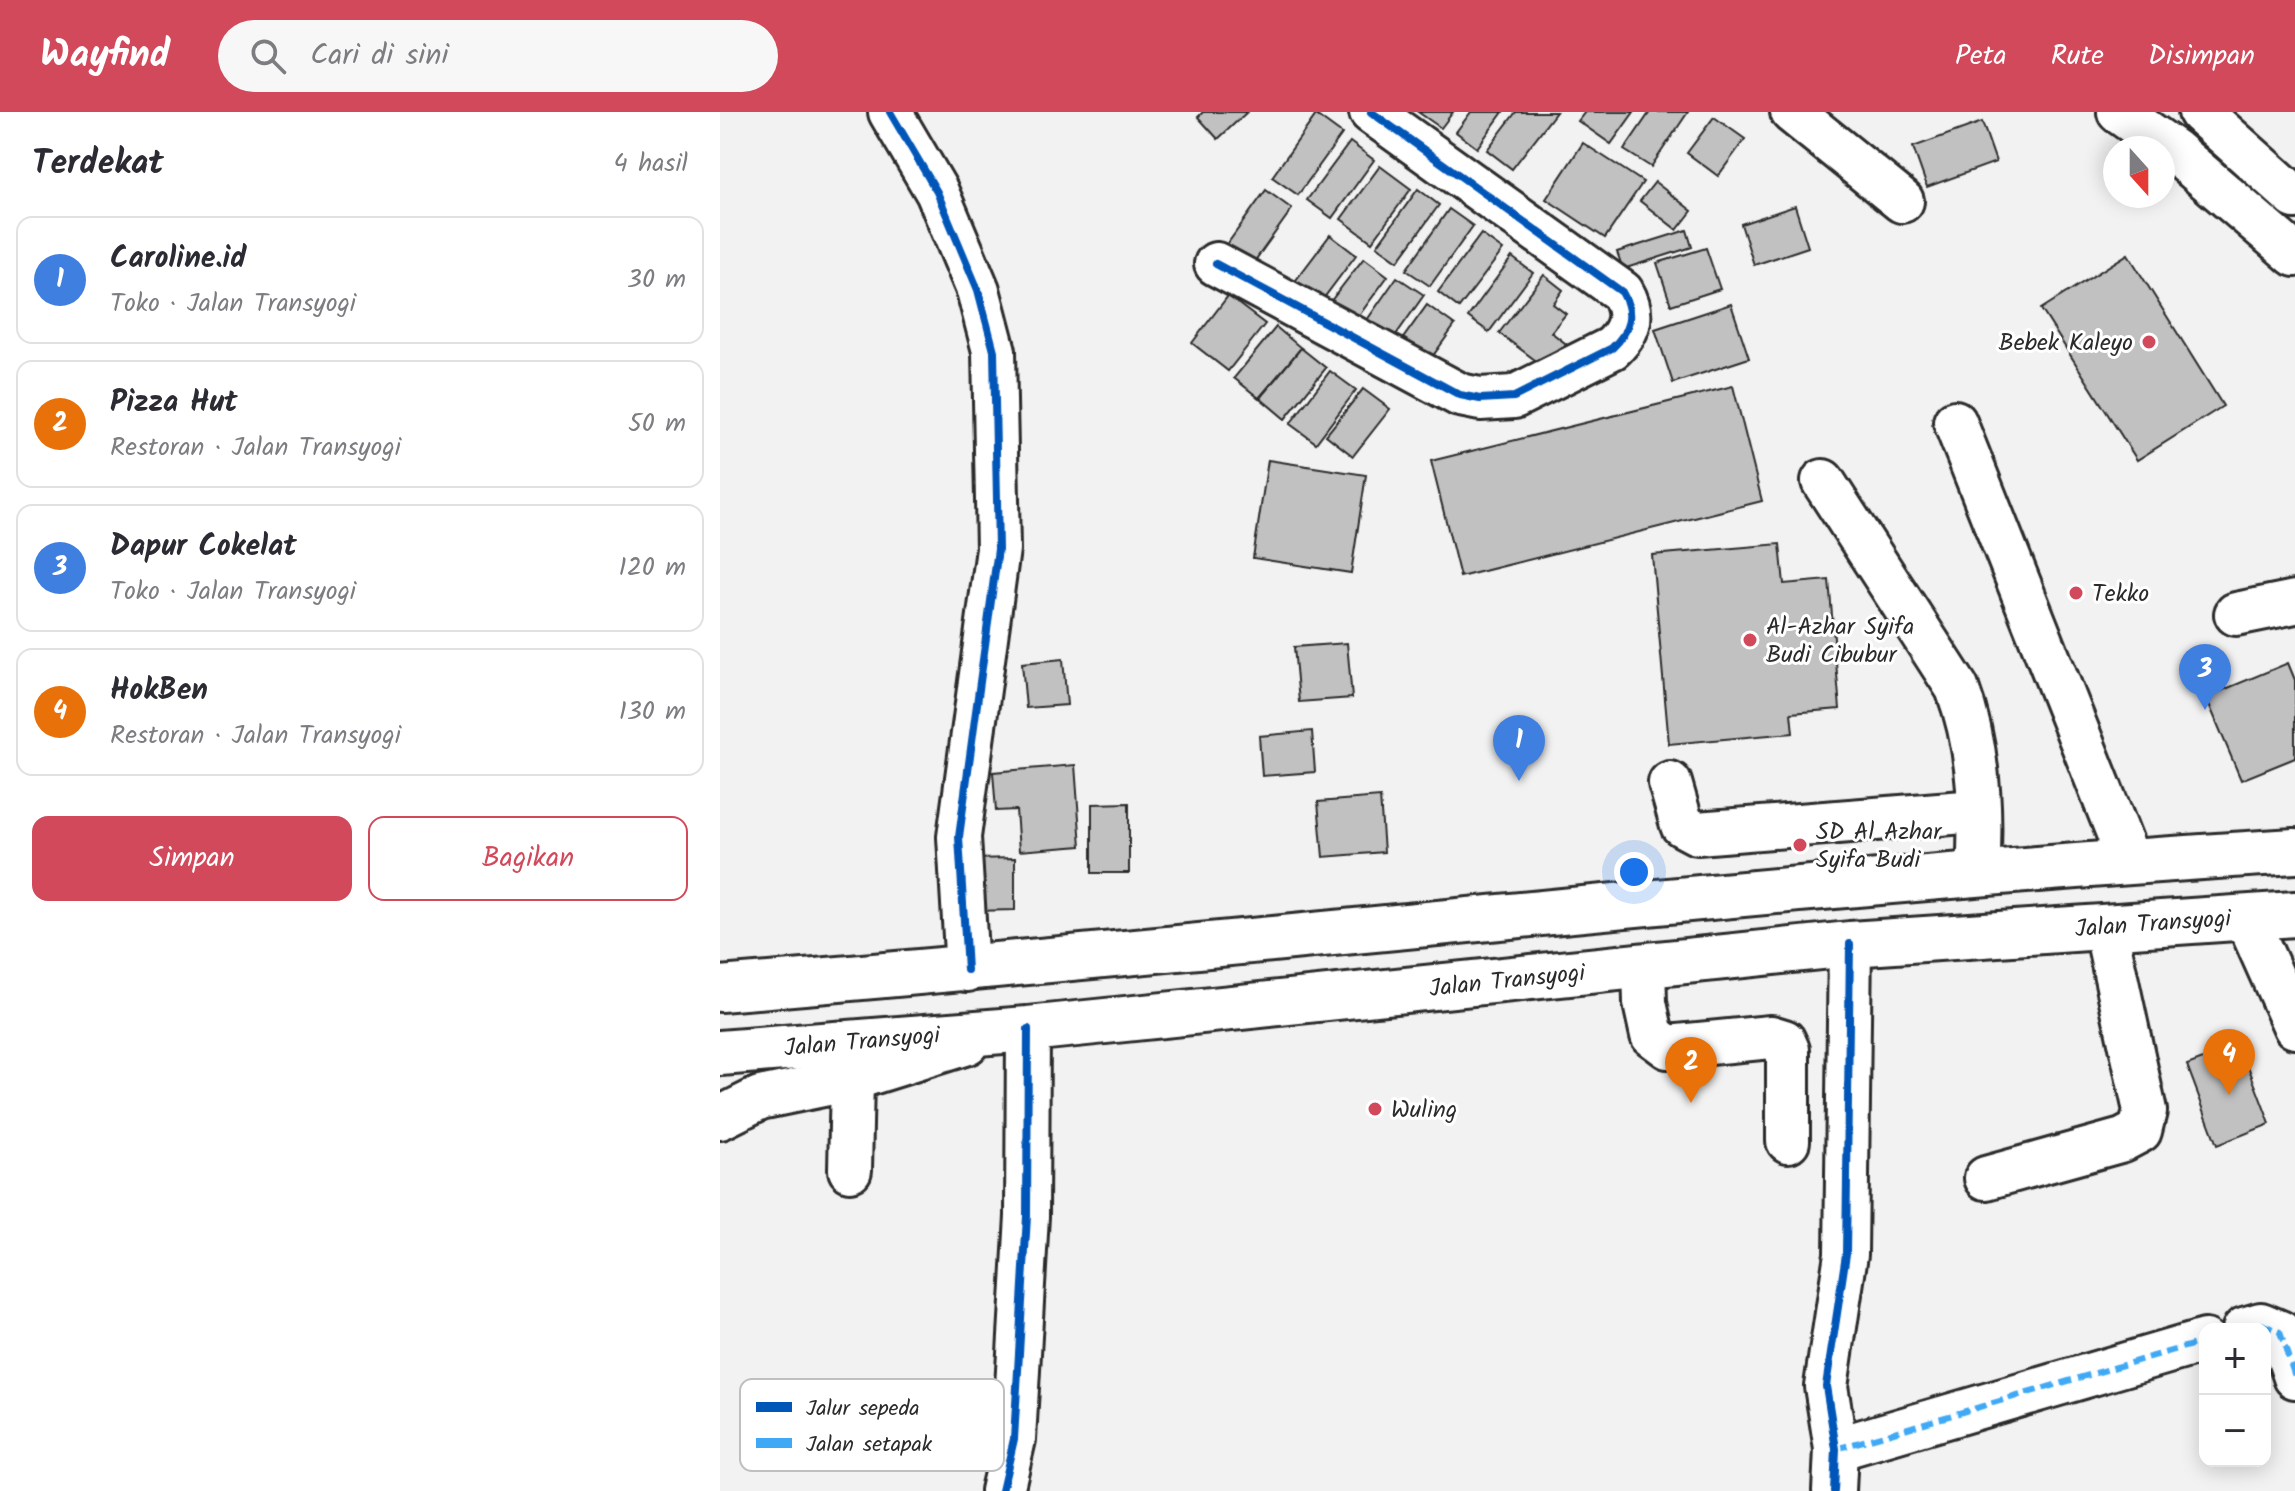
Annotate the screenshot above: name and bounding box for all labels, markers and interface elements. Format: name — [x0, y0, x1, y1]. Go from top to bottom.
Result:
search box — [218, 20, 778, 92]
text: Wayfind — [40, 26, 170, 86]
text: Cari di sini — [310, 32, 449, 80]
icon: search — [246, 34, 290, 78]
text: Peta — [1955, 34, 2007, 79]
text: Rute — [2051, 34, 2104, 79]
text: Disimpan — [2148, 34, 2255, 79]
north arrow — [2103, 136, 2175, 208]
text: Terdekat — [32, 137, 164, 191]
text: 4 hasil — [613, 143, 688, 185]
text: Caroline.id — [110, 235, 246, 283]
text: 1 — [56, 259, 64, 301]
text: 30 m — [627, 259, 686, 301]
text: Toko · Jalan Transyogi — [110, 283, 356, 325]
place label: Bebek Kaleyo — [1998, 324, 2133, 363]
marker: Bebek Kaleyo — [2140, 333, 2158, 351]
text: Pizza Hut — [110, 379, 238, 427]
text: 2 — [52, 403, 68, 445]
text: 50 m — [628, 403, 686, 445]
text: Restoran · Jalan Transyogi — [110, 427, 401, 469]
text: Dapur Cokelat — [110, 523, 297, 571]
text: 3 — [53, 547, 67, 589]
text: 120 m — [619, 547, 686, 589]
text: Toko · Jalan Transyogi — [110, 571, 356, 613]
place label: Tekko — [2092, 575, 2149, 614]
marker: Tekko — [2067, 584, 2085, 602]
place label: Al-Azhar Syifa Budi Cibubur — [1766, 608, 1914, 675]
marker: Al-Azhar Syifa Budi Cibubur — [1741, 631, 1759, 649]
pin: 3 — [2179, 644, 2231, 710]
text: HokBen — [110, 667, 208, 715]
text: 4 — [53, 691, 67, 733]
text: 130 m — [619, 691, 686, 733]
text: Restoran · Jalan Transyogi — [110, 715, 401, 757]
pin: 1 — [1493, 715, 1545, 781]
place label: SD Al Azhar Syifa Budi — [1816, 813, 1943, 880]
button: Simpan — [32, 816, 352, 901]
button: Bagikan — [368, 816, 688, 901]
marker: SD Al Azhar Syifa Budi — [1791, 836, 1809, 854]
your location — [1614, 852, 1654, 892]
street label: Jalan Transyogi — [2074, 900, 2234, 949]
street label: Jalan Transyogi — [1427, 954, 1588, 1009]
street label: Jalan Transyogi — [783, 1016, 943, 1069]
pin: 4 — [2203, 1029, 2255, 1095]
pin: 2 — [1665, 1037, 1717, 1103]
place label: Wuling — [1391, 1091, 1457, 1130]
marker: Wuling — [1366, 1100, 1384, 1118]
map controls — [2199, 1323, 2271, 1467]
button: + — [2199, 1323, 2271, 1395]
legend — [740, 1379, 1004, 1471]
text: Jalur sepeda — [806, 1392, 920, 1427]
button: − — [2199, 1395, 2271, 1467]
text: Jalan setapak — [806, 1428, 933, 1463]

